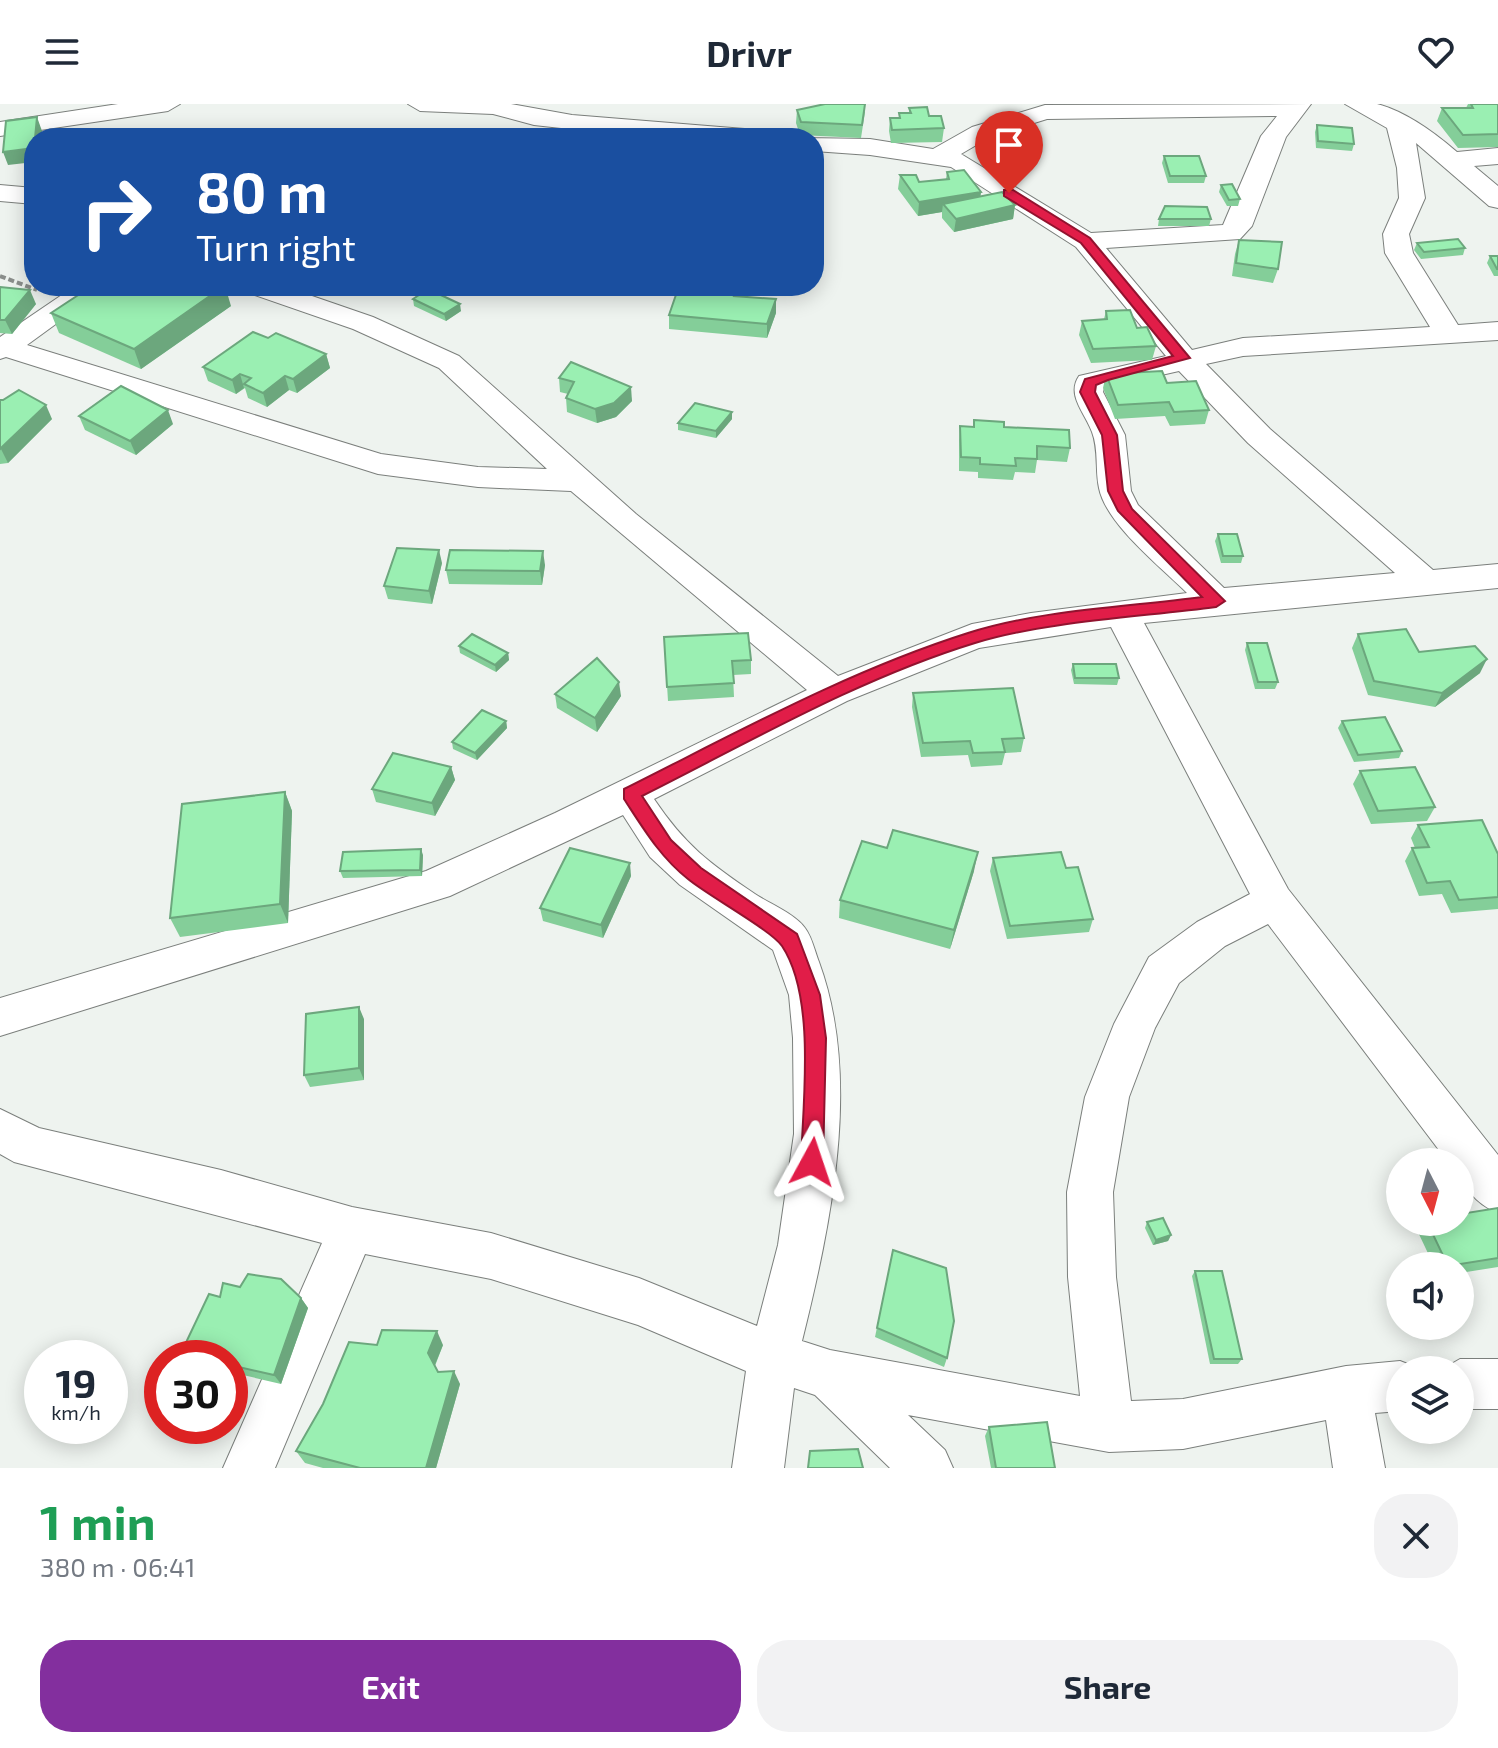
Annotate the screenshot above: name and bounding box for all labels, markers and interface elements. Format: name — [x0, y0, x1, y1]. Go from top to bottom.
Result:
icon: menu — [40, 30, 84, 74]
icon: heart — [1414, 30, 1458, 74]
text: Drivr — [706, 31, 792, 74]
pin — [975, 111, 1043, 193]
icon: arrive — [987, 123, 1031, 167]
text: 80 m — [196, 157, 328, 224]
icon: right — [64, 160, 168, 264]
text: Turn right — [196, 225, 356, 268]
position arrow — [770, 1120, 854, 1204]
north arrow — [1386, 1148, 1474, 1236]
map controls — [1386, 1148, 1474, 1444]
button: sound — [1386, 1252, 1474, 1340]
speed limit sign: 30 — [144, 1340, 248, 1444]
button: layers — [1386, 1356, 1474, 1444]
text: 19 — [56, 1358, 96, 1406]
text: km/h — [51, 1400, 101, 1424]
text: 1 min — [40, 1492, 156, 1550]
button: close — [1374, 1494, 1458, 1578]
text: 380 m · 06:41 — [40, 1551, 195, 1582]
button: Exit — [40, 1640, 741, 1732]
button: Share — [757, 1640, 1458, 1732]

